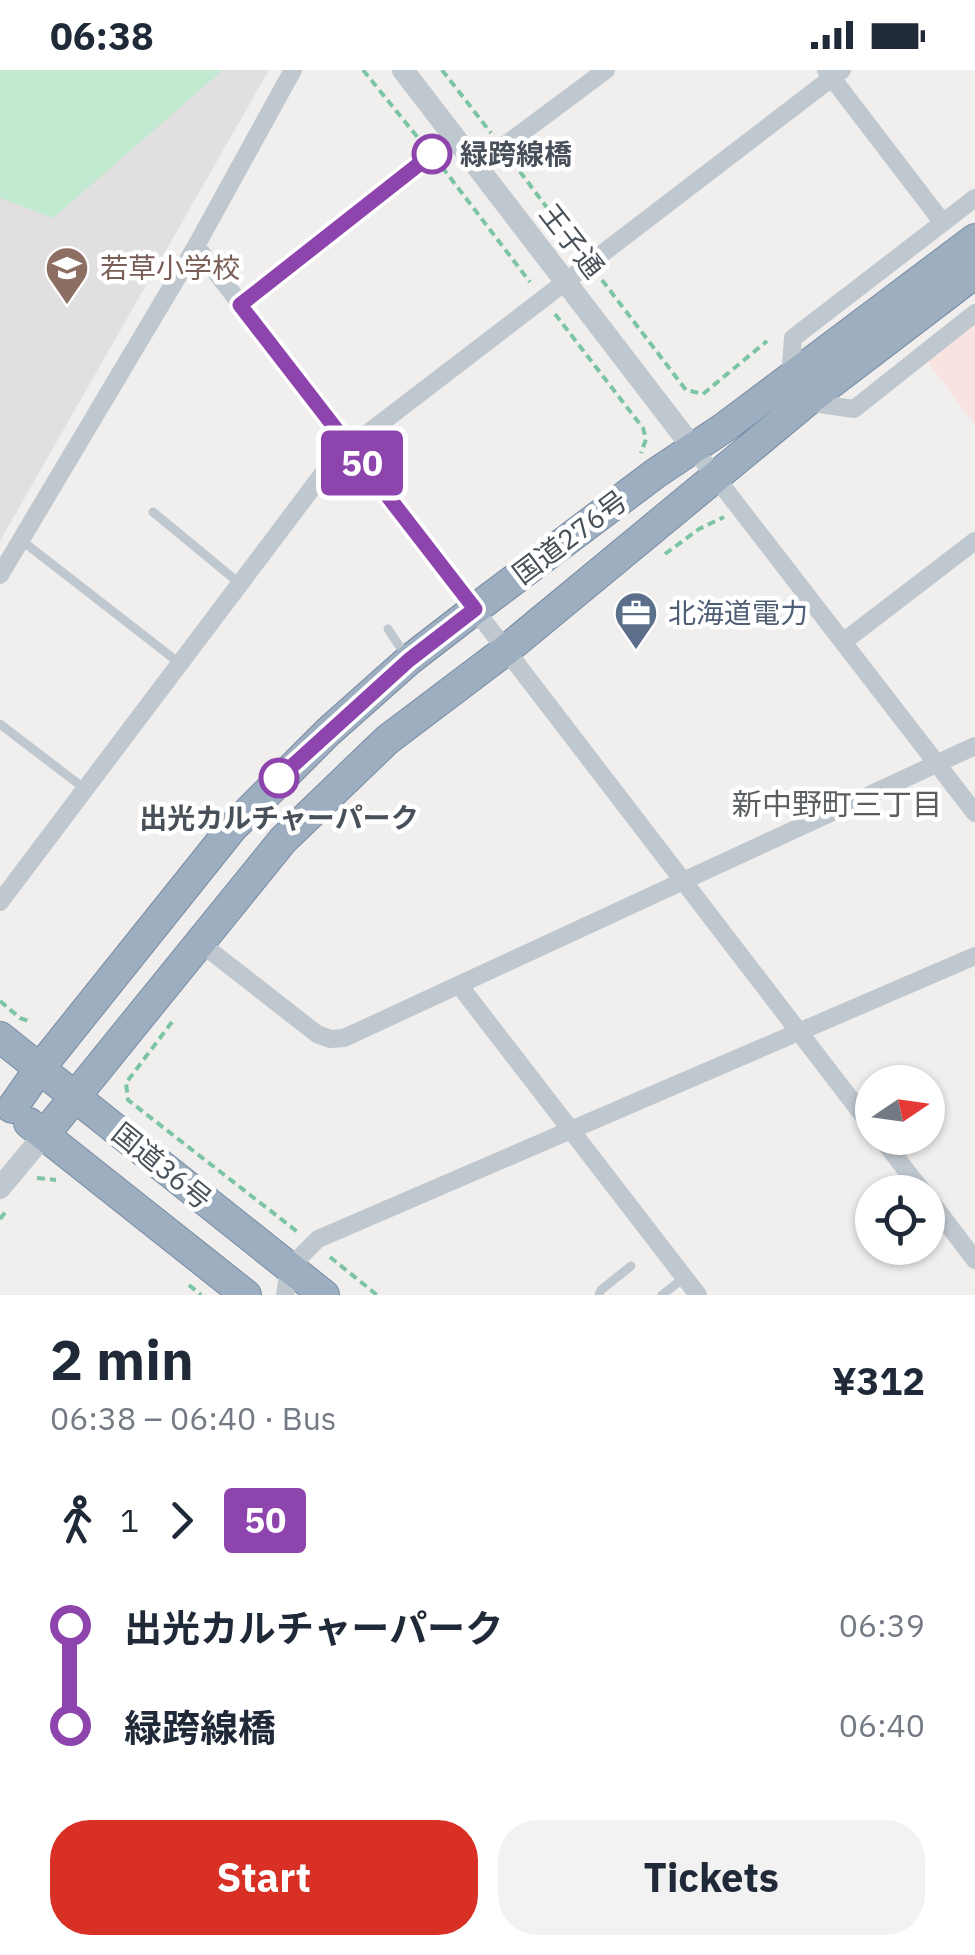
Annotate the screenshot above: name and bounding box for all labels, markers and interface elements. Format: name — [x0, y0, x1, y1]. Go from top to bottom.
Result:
text: 06:38 — [50, 11, 154, 60]
marker: 緑跨線橋 — [413, 135, 451, 173]
place label: 緑跨線橋 — [460, 135, 572, 172]
street label: 王子通 — [532, 196, 613, 285]
school or university icon: 若草小学校 — [44, 245, 90, 306]
place label: 若草小学校 — [100, 249, 240, 286]
line badge: 50 — [317, 430, 407, 496]
text: 50 — [341, 440, 383, 486]
street label: 国道276号 — [505, 481, 635, 592]
office icon: 北海道電力 — [613, 590, 659, 651]
place label: 北海道電力 — [668, 594, 808, 631]
marker: 出光カルチャーパーク — [260, 759, 298, 797]
district label: 新中野町三丁目 — [732, 784, 942, 823]
place label: 出光カルチャーパーク — [139, 799, 419, 836]
north arrow — [855, 1065, 945, 1155]
map controls — [855, 1065, 945, 1265]
street label: 国道36号 — [105, 1114, 220, 1217]
button: locate — [855, 1175, 945, 1265]
text: 2 min — [50, 1324, 194, 1395]
text: ¥312 — [832, 1356, 925, 1405]
text: 06:38 – 06:40 · Bus — [50, 1397, 336, 1439]
icon: walk — [50, 1493, 105, 1548]
icon: forward — [154, 1493, 209, 1548]
text: 50 — [244, 1497, 286, 1543]
text: 1 — [120, 1499, 139, 1541]
text: 出光カルチャーパーク — [124, 1603, 503, 1652]
text: 06:39 — [839, 1604, 925, 1646]
text: 緑跨線橋 — [124, 1703, 276, 1752]
text: 06:40 — [839, 1704, 925, 1746]
button: Start — [50, 1820, 478, 1935]
button: Tickets — [498, 1820, 925, 1935]

